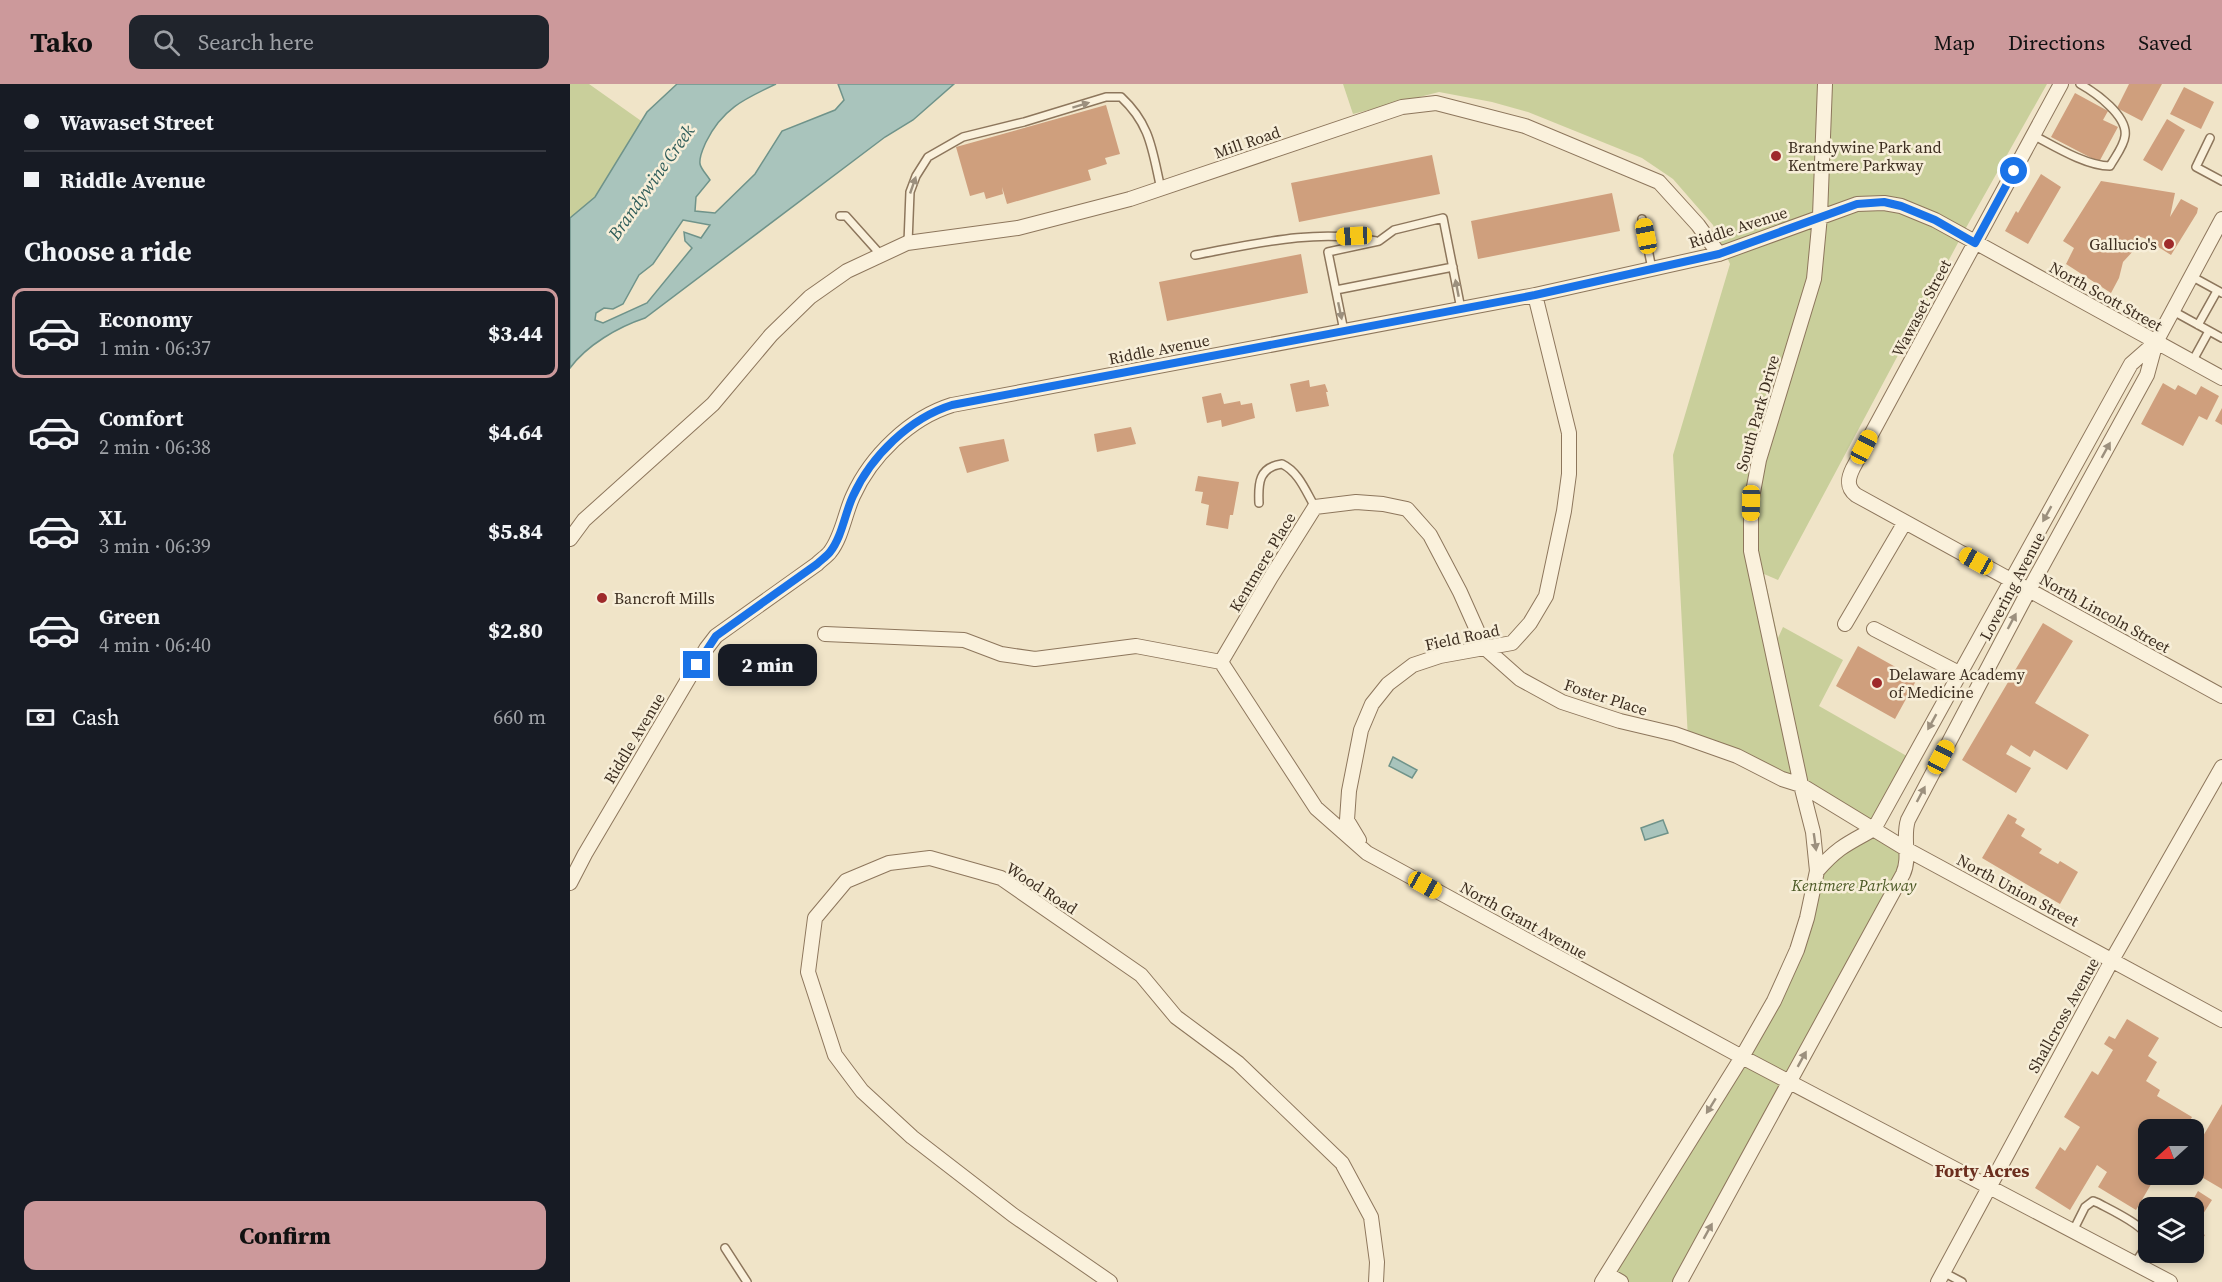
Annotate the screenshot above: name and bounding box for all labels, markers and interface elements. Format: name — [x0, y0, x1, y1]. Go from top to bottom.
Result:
search box — [129, 15, 549, 69]
text: Tako — [30, 23, 93, 61]
icon: search — [150, 26, 183, 59]
text: Search here — [198, 27, 314, 57]
text: Map — [1934, 28, 1975, 57]
text: Directions — [2008, 28, 2105, 57]
text: Saved — [2138, 28, 2192, 57]
one-way arrow — [1072, 100, 1090, 109]
text: Wawaset Street — [60, 107, 214, 137]
water label: Brandywine Creek — [601, 119, 700, 245]
street label: Mill Road — [1211, 120, 1283, 164]
place label: Brandywine Park and Kentmere Parkway — [1788, 136, 1942, 176]
marker: Brandywine Park and Kentmere Parkway — [1769, 149, 1783, 163]
route start — [2000, 157, 2027, 184]
text: Riddle Avenue — [60, 165, 206, 195]
one-way arrow — [909, 176, 918, 194]
street label: Riddle Avenue — [1686, 201, 1790, 253]
car — [1634, 217, 1658, 255]
car — [1336, 226, 1372, 246]
text: Choose a ride — [24, 233, 192, 270]
place label: Gallucio's — [2089, 233, 2157, 255]
marker: Gallucio's — [2162, 237, 2176, 251]
street label: Wawaset Street — [1886, 255, 1956, 361]
street label: North Scott Street — [2045, 256, 2167, 337]
one-way arrow — [1452, 278, 1461, 297]
one-way arrow — [1336, 302, 1345, 321]
text: Economy — [99, 304, 193, 334]
icon: car — [27, 306, 81, 360]
text: $3.44 — [488, 318, 543, 348]
street label: Riddle Avenue — [1107, 328, 1211, 370]
text: 1 min · 06:37 — [99, 334, 211, 362]
street label: South Park Drive — [1730, 352, 1784, 474]
text: Comfort — [99, 403, 183, 433]
icon: car — [27, 405, 81, 459]
text: $4.64 — [488, 417, 543, 447]
car — [1848, 427, 1880, 467]
text: 2 min · 06:38 — [99, 433, 211, 461]
one-way arrow — [2101, 441, 2111, 458]
car — [1742, 485, 1760, 521]
text: XL — [99, 502, 126, 532]
icon: car — [27, 504, 81, 558]
one-way arrow — [2043, 506, 2053, 523]
street label: Kentmere Place — [1224, 508, 1300, 616]
text: $5.84 — [488, 516, 543, 546]
street label: Lovering Avenue — [1974, 528, 2050, 644]
text: 3 min · 06:39 — [99, 532, 211, 560]
car — [1956, 544, 1996, 578]
street label: North Lincoln Street — [2036, 568, 2175, 658]
place label: Bancroft Mills — [614, 587, 715, 609]
marker: Bancroft Mills — [595, 591, 609, 605]
text: Green — [99, 601, 160, 631]
icon: car — [27, 603, 81, 657]
one-way arrow — [2007, 613, 2017, 630]
text: $2.80 — [488, 615, 543, 645]
street label: Field Road — [1423, 618, 1501, 656]
text: 4 min · 06:40 — [99, 631, 211, 659]
callout: 2 min — [718, 644, 817, 686]
route end — [683, 651, 710, 678]
text: 2 min — [741, 651, 794, 679]
place label: Delaware Academy of Medicine — [1889, 663, 2026, 703]
street label: Foster Place — [1562, 673, 1650, 721]
marker: Delaware Academy of Medicine — [1870, 676, 1884, 690]
street label: Riddle Avenue — [598, 688, 670, 788]
icon: cash — [24, 701, 57, 734]
text: Cash — [72, 702, 120, 732]
text: 660 m — [493, 703, 546, 731]
one-way arrow — [1927, 713, 1937, 730]
car — [1925, 737, 1957, 777]
one-way arrow — [1916, 785, 1926, 803]
one-way arrow — [1810, 833, 1820, 852]
street label: North Union Street — [1953, 849, 2084, 932]
street label: Wood Road — [1002, 857, 1082, 919]
car — [1405, 868, 1445, 902]
park label: Kentmere Parkway — [1791, 874, 1917, 896]
street label: North Grant Avenue — [1456, 876, 1592, 964]
street label: Shallcross Avenue — [2022, 953, 2104, 1077]
one-way arrow — [1796, 1051, 1806, 1068]
one-way arrow — [1706, 1098, 1717, 1114]
north arrow — [2138, 1119, 2204, 1185]
map controls — [2138, 1119, 2204, 1263]
district label: Forty Acres — [1935, 1158, 2029, 1183]
button: layers — [2138, 1197, 2204, 1263]
button: Confirm — [24, 1201, 546, 1270]
one-way arrow — [1703, 1222, 1713, 1239]

